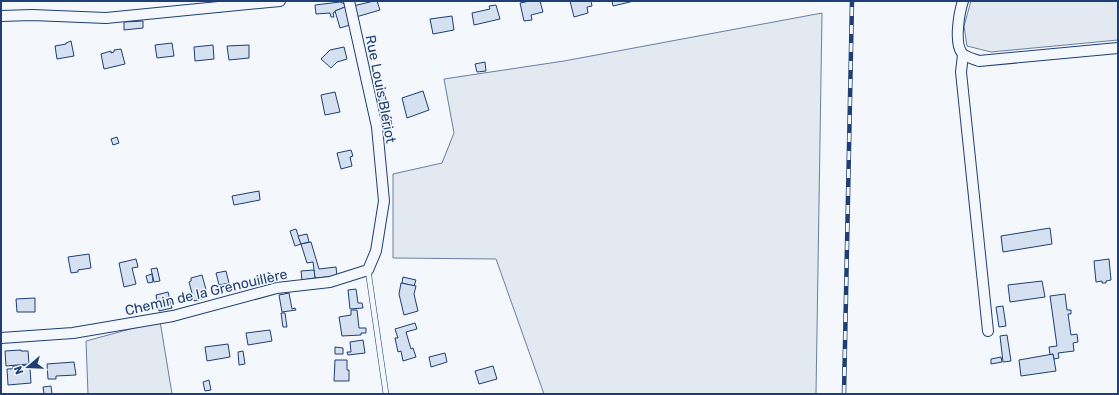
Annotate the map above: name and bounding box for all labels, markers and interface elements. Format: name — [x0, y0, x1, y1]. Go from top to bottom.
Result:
street label: Rue Louis Blériot — [362, 34, 399, 145]
street label: Chemin de la Grenouillère — [123, 265, 289, 319]
north arrow — [8, 347, 48, 387]
text: N — [12, 364, 26, 376]

